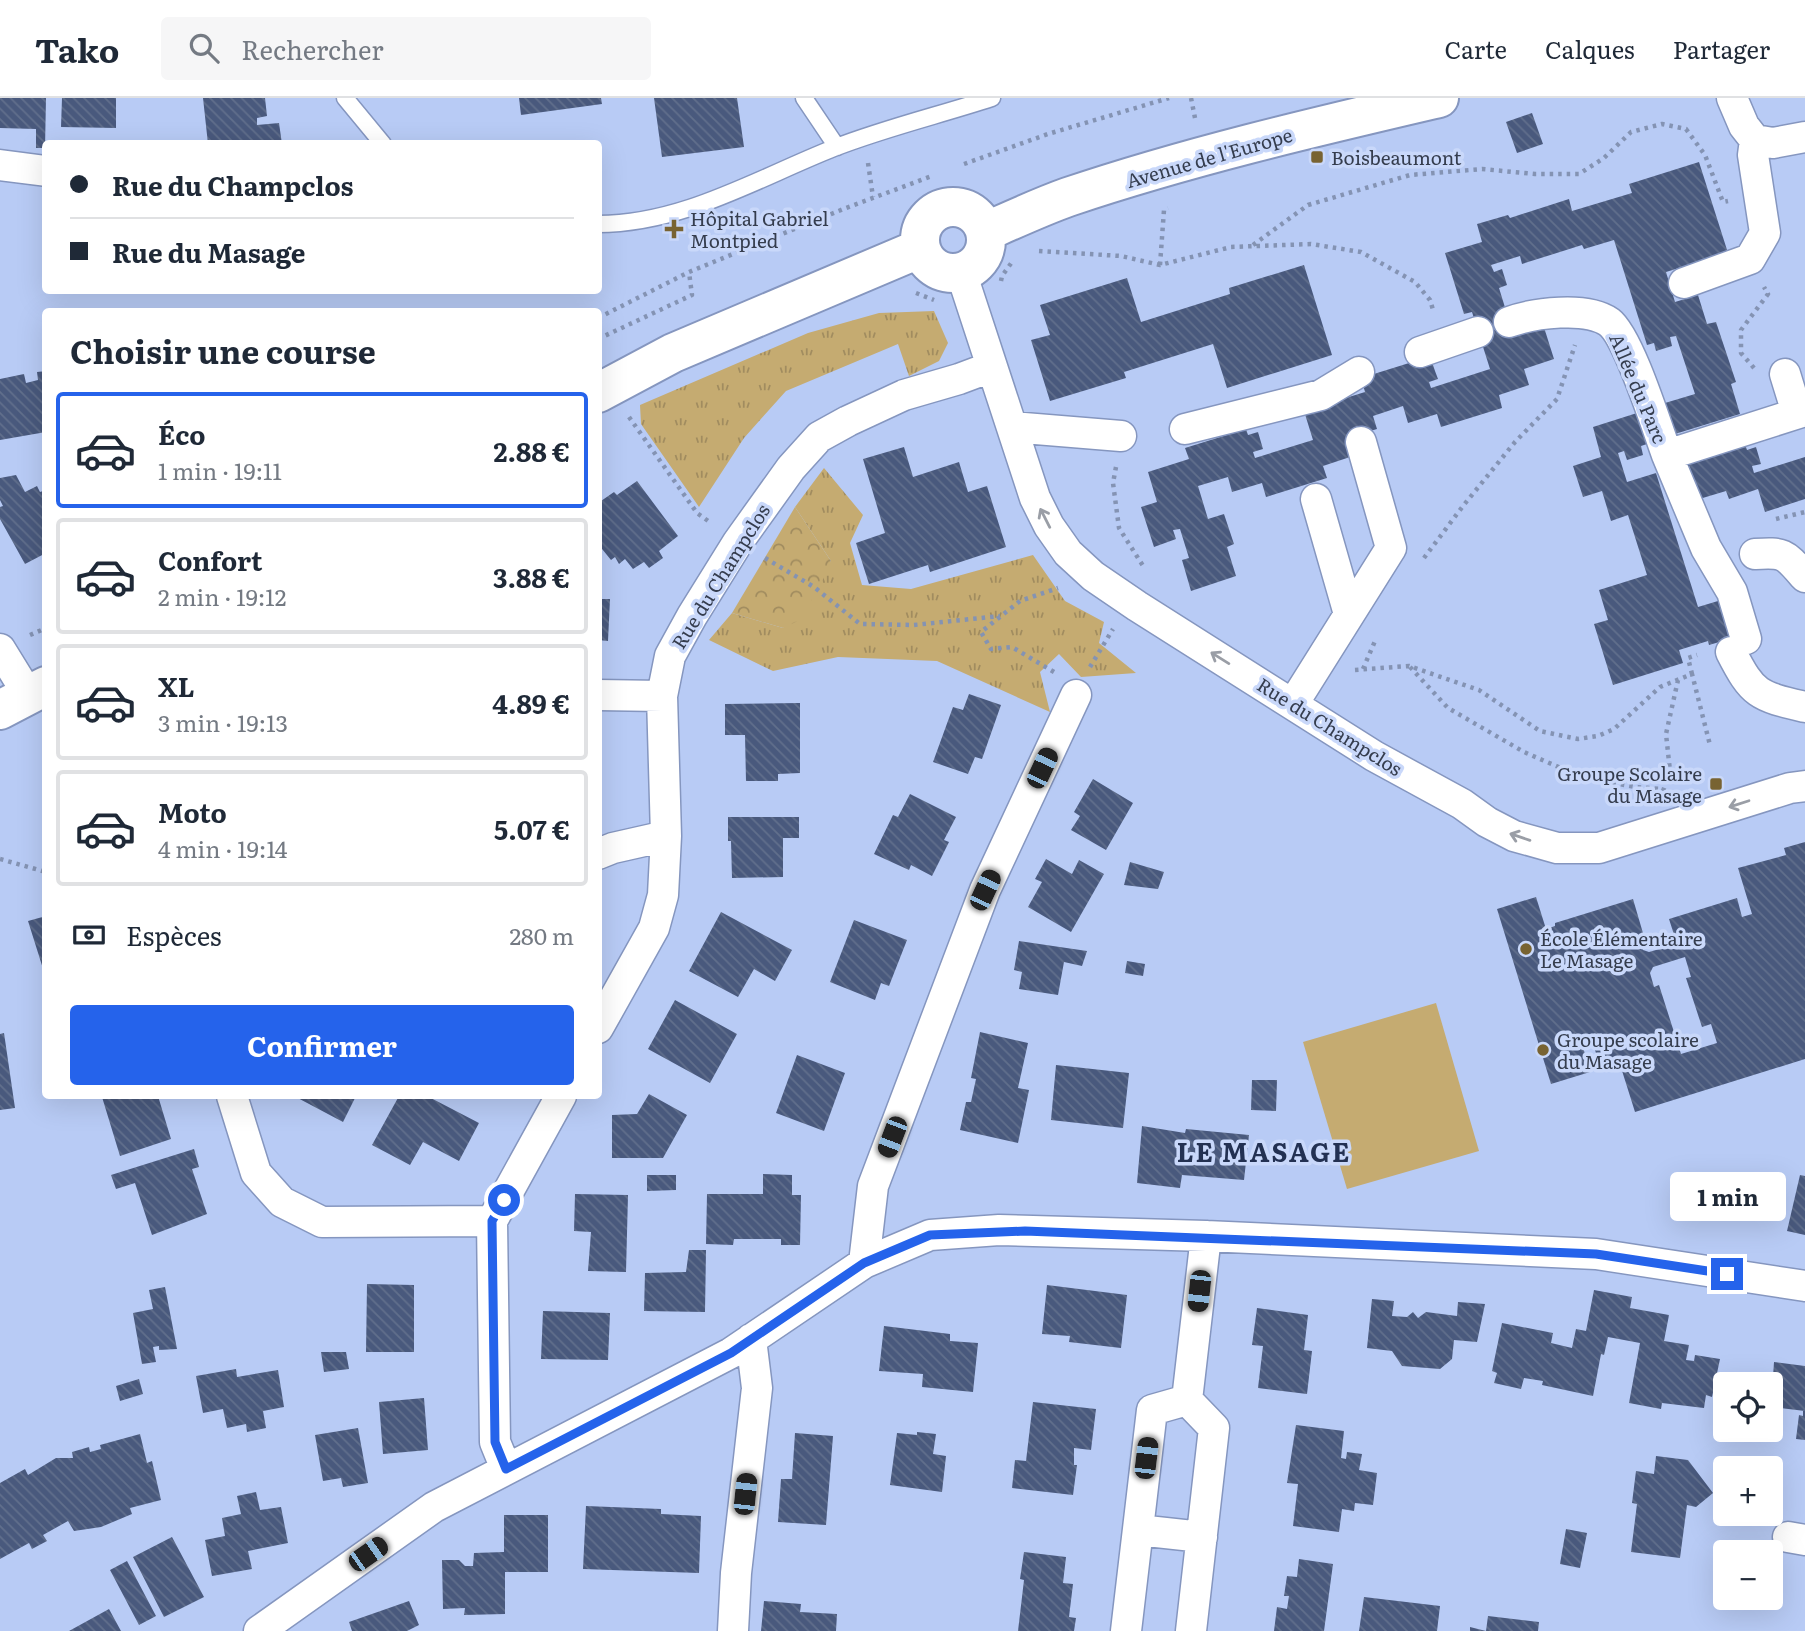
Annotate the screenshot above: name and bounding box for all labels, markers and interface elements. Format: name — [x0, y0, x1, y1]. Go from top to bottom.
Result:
search box — [161, 17, 651, 80]
text: Tako — [35, 24, 119, 73]
icon: search — [185, 29, 223, 67]
text: Rechercher — [241, 29, 383, 68]
text: Carte — [1444, 31, 1507, 66]
text: Calques — [1545, 31, 1635, 66]
text: Partager — [1673, 31, 1770, 66]
street label: Avenue de l'Europe — [1123, 120, 1296, 194]
place label: Boisbeaumont — [1331, 143, 1462, 171]
marker: Boisbeaumont — [1309, 149, 1325, 165]
text: Rue du Champclos — [112, 165, 354, 204]
place label: Hôpital Gabriel Montpied — [690, 204, 829, 254]
marker: Hôpital Gabriel Montpied — [664, 219, 684, 239]
text: Rue du Masage — [112, 232, 305, 271]
text: Choisir une course — [70, 326, 376, 374]
street label: Allée du Parc — [1603, 329, 1675, 447]
text: Éco — [158, 414, 206, 453]
icon: car — [74, 419, 137, 482]
text: 2.88 € — [494, 431, 570, 470]
text: 1 min · 19:11 — [158, 453, 282, 487]
street label: Rue du Champclos — [664, 498, 776, 654]
one-way arrow — [1038, 508, 1051, 529]
text: Confort — [158, 540, 262, 579]
icon: car — [74, 545, 137, 608]
text: 3.88 € — [493, 557, 570, 596]
text: 2 min · 19:12 — [158, 579, 286, 613]
one-way arrow — [1211, 650, 1231, 664]
text: XL — [158, 666, 195, 705]
street label: Rue du Champclos — [1252, 670, 1408, 782]
icon: car — [74, 671, 137, 734]
text: 4.89 € — [492, 683, 570, 722]
text: 3 min · 19:13 — [158, 705, 288, 739]
car — [1024, 745, 1061, 791]
place label: Groupe Scolaire du Masage — [1557, 759, 1702, 809]
marker: Groupe Scolaire du Masage — [1708, 776, 1724, 792]
text: Moto — [158, 792, 227, 831]
icon: car — [74, 797, 137, 860]
one-way arrow — [1729, 799, 1751, 812]
text: 5.07 € — [494, 809, 570, 848]
one-way arrow — [1510, 830, 1532, 842]
text: 4 min · 19:14 — [158, 831, 288, 865]
car — [967, 867, 1004, 913]
text: Espèces — [126, 915, 222, 954]
icon: cash — [70, 916, 108, 954]
text: 280 m — [509, 918, 574, 952]
place label: École Élémentaire Le Masage — [1540, 924, 1703, 974]
marker: École Élémentaire Le Masage — [1518, 941, 1534, 957]
button: Confirmer — [70, 1005, 574, 1085]
place label: Groupe scolaire du Masage — [1557, 1025, 1699, 1075]
marker: Groupe scolaire du Masage — [1535, 1042, 1551, 1058]
car — [875, 1114, 910, 1160]
district label: LE MASAGE — [1177, 1131, 1351, 1170]
callout: 1 min — [1669, 1172, 1785, 1222]
text: 1 min — [1697, 1179, 1759, 1213]
route start — [488, 1184, 520, 1216]
route end — [1711, 1258, 1743, 1290]
car — [1187, 1269, 1212, 1313]
map controls — [1713, 1372, 1783, 1610]
button: locate — [1713, 1372, 1783, 1442]
car — [1134, 1436, 1159, 1480]
button: + — [1713, 1456, 1783, 1526]
car — [733, 1472, 758, 1516]
car — [345, 1533, 392, 1575]
button: − — [1713, 1540, 1783, 1610]

